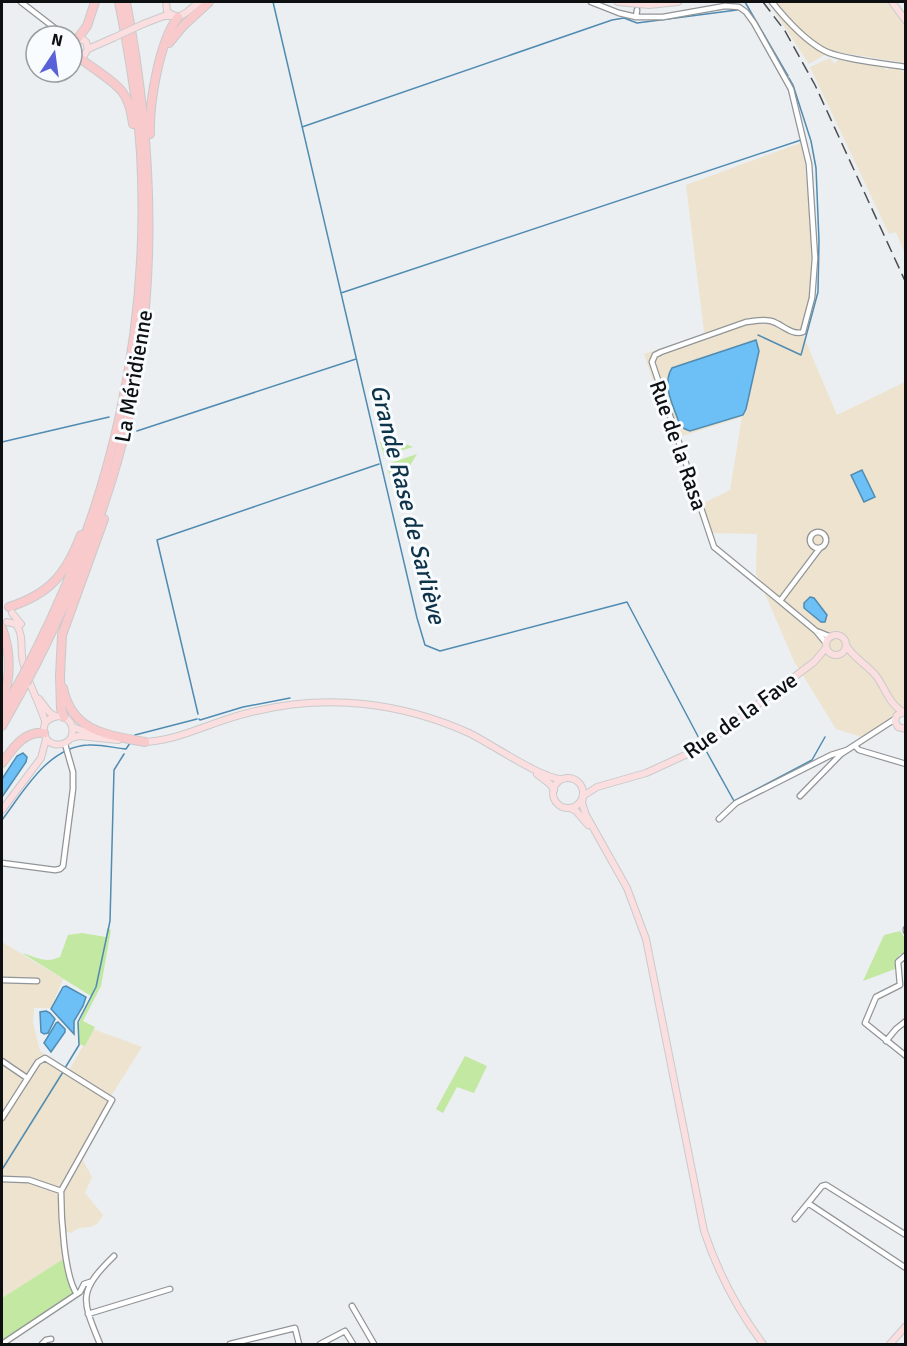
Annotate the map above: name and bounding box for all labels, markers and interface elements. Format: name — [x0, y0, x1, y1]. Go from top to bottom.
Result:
north arrow — [24, 24, 84, 84]
text: N — [49, 29, 65, 51]
street label: La Méridienne — [109, 308, 158, 444]
street label: Rue de la Rasa — [644, 377, 713, 514]
water label: Grande Rase de Sarliève — [364, 381, 453, 628]
street label: Rue de la Fave — [678, 666, 802, 765]

